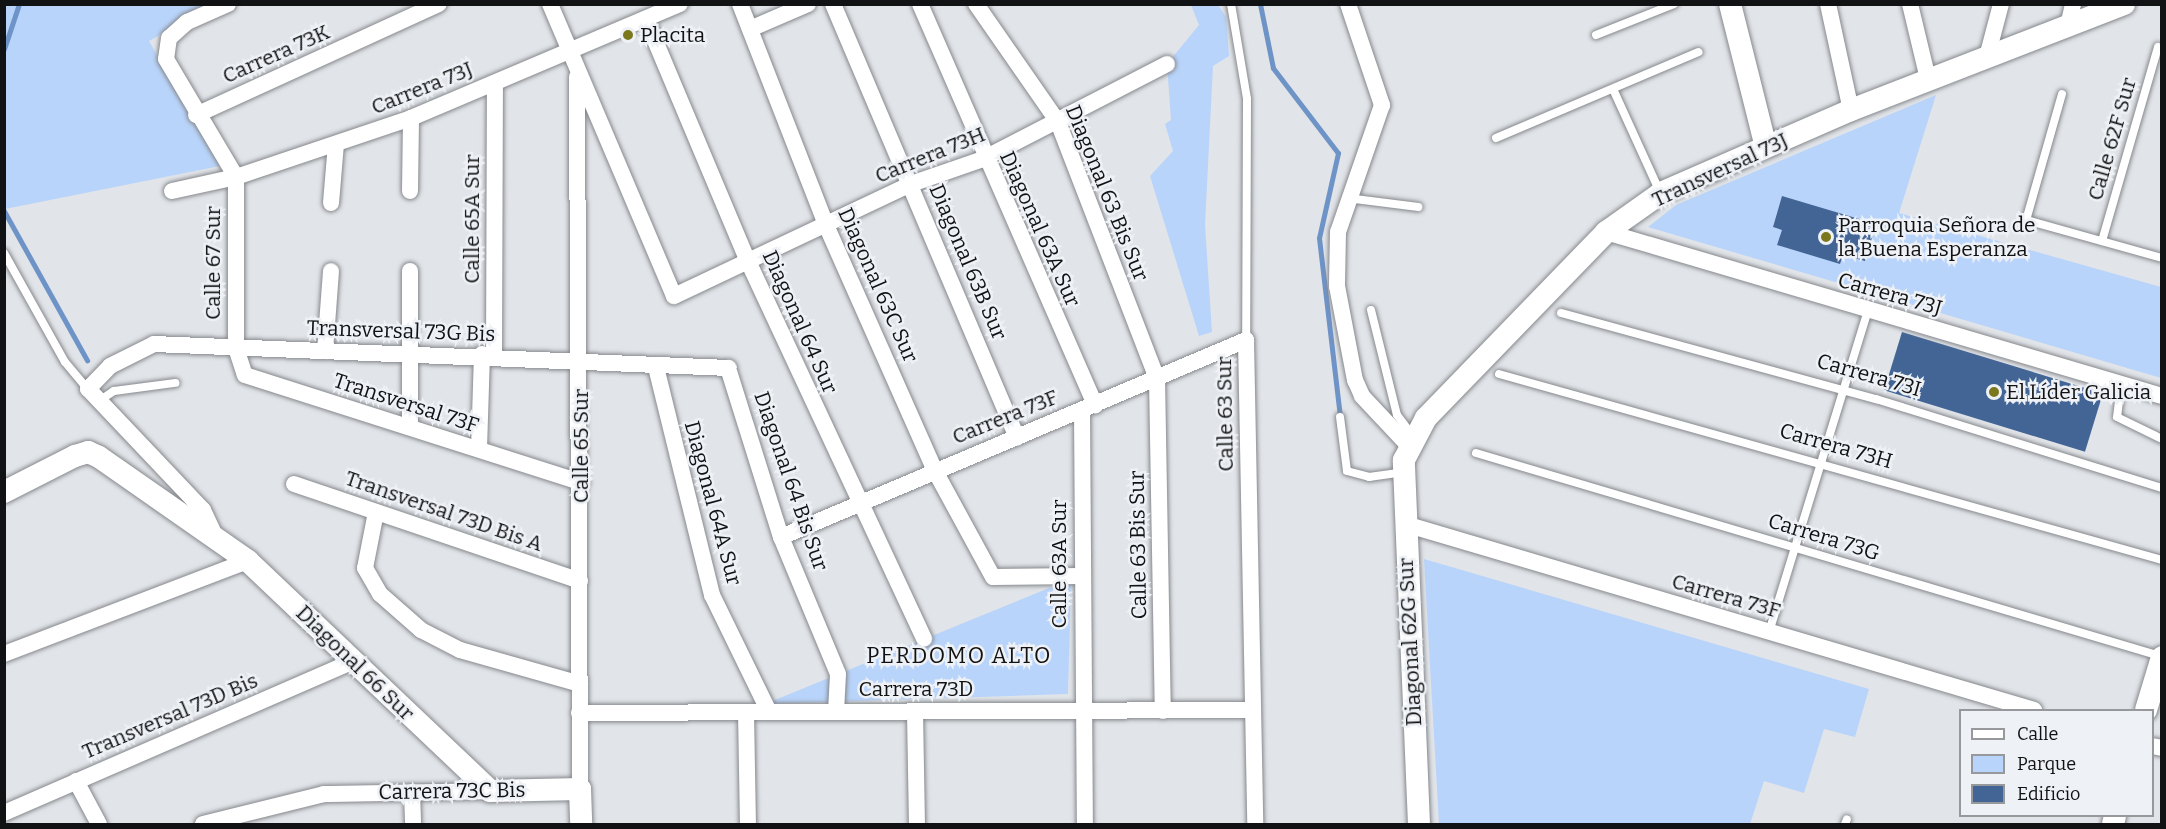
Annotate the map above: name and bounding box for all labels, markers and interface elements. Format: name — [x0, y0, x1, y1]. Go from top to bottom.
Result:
street label: Carrera 73K — [219, 19, 333, 89]
place label: Placita — [640, 22, 705, 48]
marker: Placita — [621, 28, 635, 42]
street label: Carrera 73J — [368, 56, 476, 120]
street label: Calle 62F Sur — [2082, 75, 2142, 203]
street label: Diagonal 63 Bis Sur — [1060, 102, 1154, 284]
street label: Carrera 73H — [871, 122, 989, 188]
street label: Transversal 73J — [1648, 128, 1792, 212]
street label: Diagonal 63A Sur — [994, 147, 1086, 311]
street label: Calle 65A Sur — [459, 154, 485, 284]
street label: Diagonal 63B Sur — [924, 180, 1012, 344]
street label: Diagonal 63C Sur — [833, 204, 923, 366]
street label: Calle 67 Sur — [200, 206, 226, 320]
place label: Parroquia Señora de la Buena Esperanza — [1838, 212, 2036, 262]
marker: Parroquia Señora de la Buena Esperanza — [1819, 230, 1833, 244]
street label: Diagonal 64 Sur — [757, 246, 843, 398]
street label: Carrera 73J — [1835, 267, 1945, 321]
street label: Transversal 73G Bis — [306, 315, 496, 347]
street label: Carrera 73I — [1814, 348, 1924, 402]
street label: Calle 63 Sur — [1211, 356, 1239, 472]
street label: Transversal 73F — [330, 368, 482, 438]
place label: El Líder Galicia — [2006, 379, 2151, 405]
street label: Carrera 73F — [949, 384, 1061, 450]
marker: El Líder Galicia — [1987, 385, 2001, 399]
street label: Diagonal 64 Bis Sur — [749, 388, 833, 574]
street label: Calle 65 Sur — [568, 389, 594, 503]
street label: Diagonal 64A Sur — [679, 418, 747, 588]
street label: Carrera 73H — [1777, 418, 1895, 474]
street label: Transversal 73D Bis A — [342, 465, 546, 557]
street label: Calle 63 Bis Sur — [1124, 470, 1152, 620]
street label: Calle 63A Sur — [1046, 499, 1072, 629]
street label: Carrera 73G — [1765, 508, 1883, 566]
street label: Diagonal 62G Sur — [1393, 557, 1427, 727]
street label: Carrera 73F — [1669, 569, 1783, 623]
street label: Diagonal 66 Sur — [291, 600, 419, 726]
district label: PERDOMO ALTO — [866, 643, 1052, 669]
street label: Transversal 73D Bis — [79, 668, 261, 764]
street label: Carrera 73D — [859, 676, 973, 702]
legend — [1959, 709, 2154, 817]
text: Calle — [2017, 723, 2058, 745]
text: Parque — [2017, 753, 2076, 775]
street label: Carrera 73C Bis — [378, 777, 526, 805]
text: Edificio — [2017, 783, 2080, 805]

